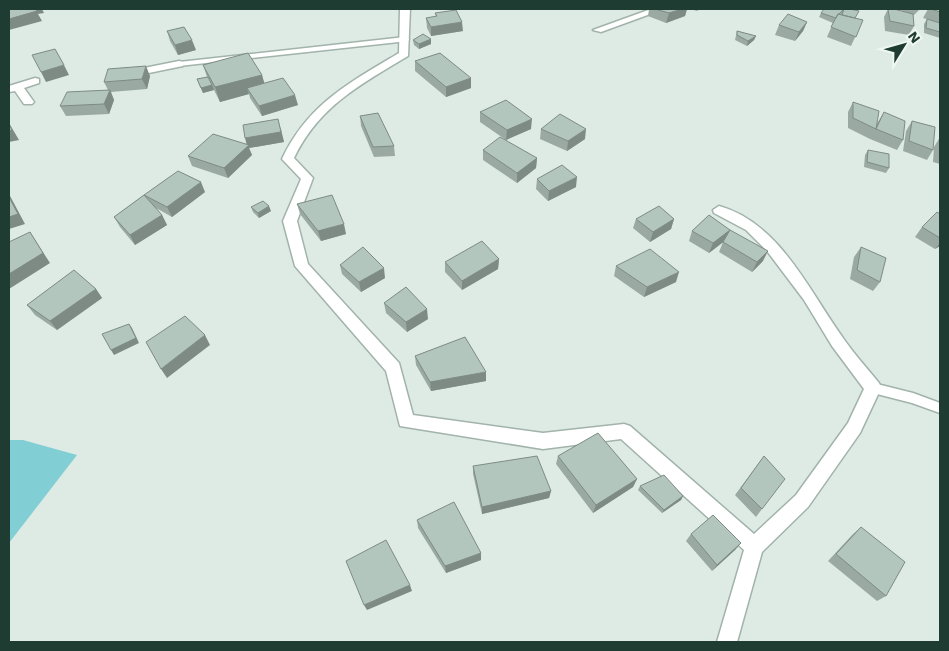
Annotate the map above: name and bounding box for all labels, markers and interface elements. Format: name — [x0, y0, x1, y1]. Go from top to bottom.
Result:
north arrow — [879, 20, 929, 70]
text: N — [905, 28, 924, 46]

